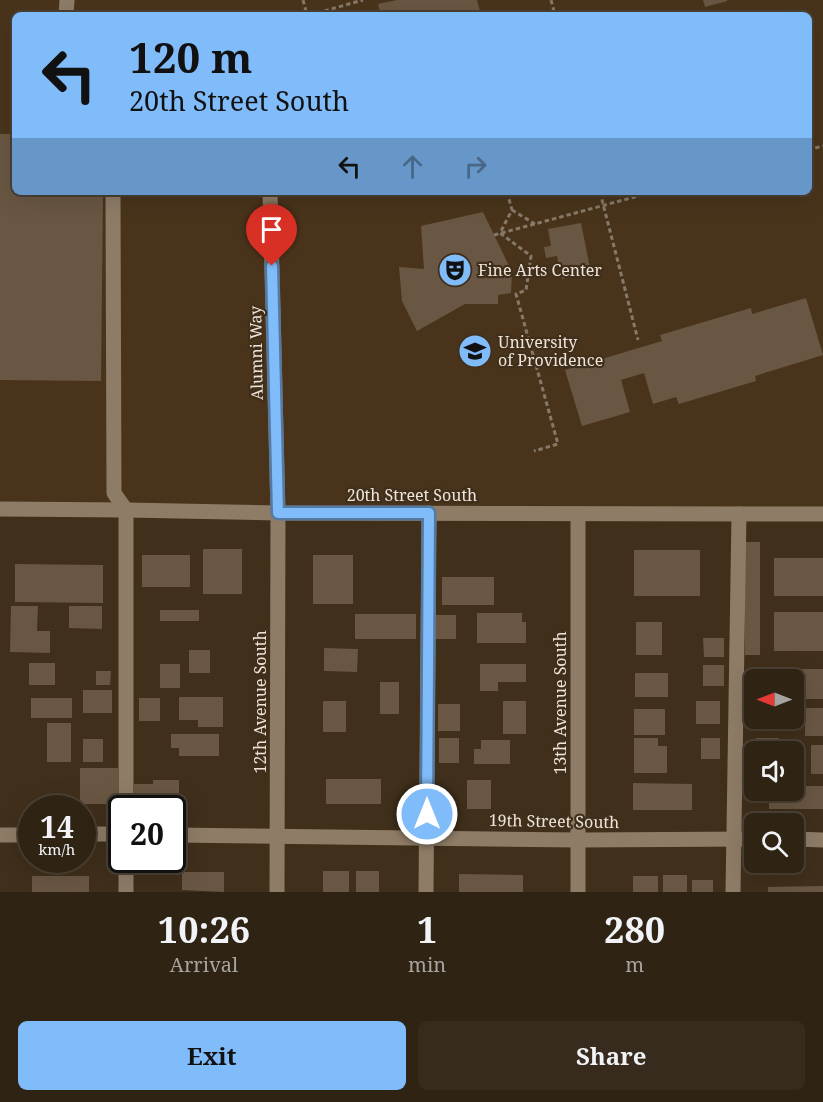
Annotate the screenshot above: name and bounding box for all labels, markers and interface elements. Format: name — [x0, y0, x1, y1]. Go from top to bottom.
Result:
text: 120 m — [129, 28, 253, 85]
icon: left — [30, 36, 108, 114]
text: 20th Street South — [129, 82, 349, 119]
icon: left — [333, 150, 366, 183]
icon: ahead — [396, 150, 429, 183]
icon: right — [459, 150, 492, 183]
pin — [246, 204, 297, 266]
icon: arrive — [255, 213, 288, 246]
theatre icon: Fine Arts Center — [437, 252, 473, 288]
place label: Fine Arts Center — [478, 259, 602, 281]
street label: Alumni Way — [244, 305, 268, 400]
place label: University of Providence — [498, 331, 603, 371]
school or university icon: University of Providence — [457, 333, 493, 369]
street label: 20th Street South — [347, 484, 477, 506]
street label: 12th Avenue South — [249, 630, 271, 774]
street label: 13th Avenue South — [549, 631, 571, 775]
north arrow — [744, 669, 804, 729]
map controls — [744, 669, 804, 873]
button: sound — [744, 741, 804, 801]
position arrow — [395, 782, 459, 846]
speed limit sign: 20 — [108, 795, 186, 873]
text: 14 — [40, 806, 74, 847]
street label: 19th Street South — [489, 809, 619, 833]
button: search — [744, 813, 804, 873]
text: km/h — [39, 839, 75, 859]
text: 10:26 — [158, 905, 250, 954]
text: 1 — [417, 905, 437, 954]
text: 280 — [604, 905, 665, 954]
text: Arrival — [170, 951, 238, 978]
text: min — [408, 951, 446, 978]
text: m — [625, 951, 644, 978]
button: Exit — [18, 1021, 406, 1090]
button: Share — [418, 1021, 805, 1090]

